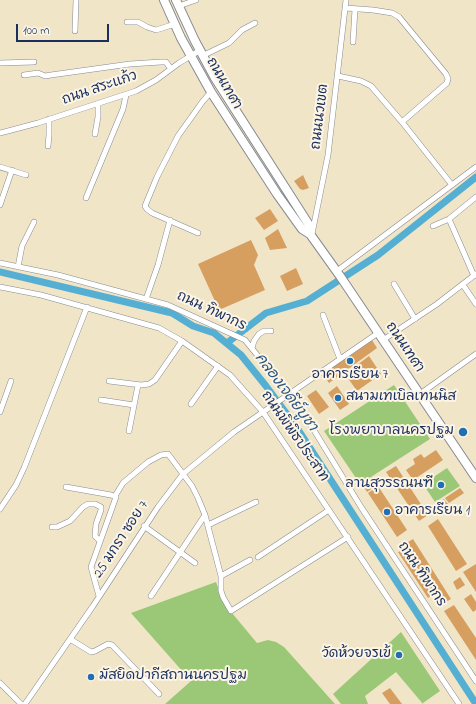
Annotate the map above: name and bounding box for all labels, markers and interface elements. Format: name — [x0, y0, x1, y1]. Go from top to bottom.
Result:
scale bar — [18, 16, 111, 42]
text: 100 m — [23, 22, 50, 40]
street label: ถนนเทศา — [201, 55, 245, 113]
street label: ถนน สระแก้ว — [60, 68, 140, 110]
street label: ถนนนวเขต — [309, 83, 333, 151]
street label: ถนน ทิพากร — [174, 289, 248, 335]
street label: ถนนเทศา — [381, 320, 427, 376]
water label: คลองเจดีย์บูชา — [250, 350, 320, 436]
marker: อาคารเรียน 7 — [345, 356, 355, 366]
place label: อาคารเรียน 7 — [312, 368, 388, 384]
street label: ถนนพิพิธประสาท — [256, 388, 332, 486]
place label: สนามเทเบิลเทนนิส — [346, 390, 456, 406]
marker: สนามเทเบิลเทนนิส — [333, 393, 343, 403]
place label: โรงพยาบาลนครปฐม — [329, 424, 454, 440]
marker: โรงพยาบาลนครปฐม — [457, 426, 469, 438]
place label: ลานสุวรรณนฑี — [345, 477, 433, 493]
marker: ลานสุวรรณนฑี — [436, 480, 446, 490]
street label: 25 มกรา ซอย 7 — [91, 498, 153, 582]
place label: อาคารเรียน 1 — [395, 504, 470, 520]
marker: อาคารเรียน 1 — [382, 507, 392, 517]
street label: ถนน ทิพากร — [393, 539, 449, 611]
place label: วัดห้วยจรเข้ — [322, 647, 391, 663]
marker: วัดห้วยจรเข้ — [394, 650, 404, 660]
place label: มัสยิดปากีสถานนครปฐม — [99, 669, 247, 685]
marker: มัสยิดปากีสถานนครปฐม — [86, 672, 96, 682]

